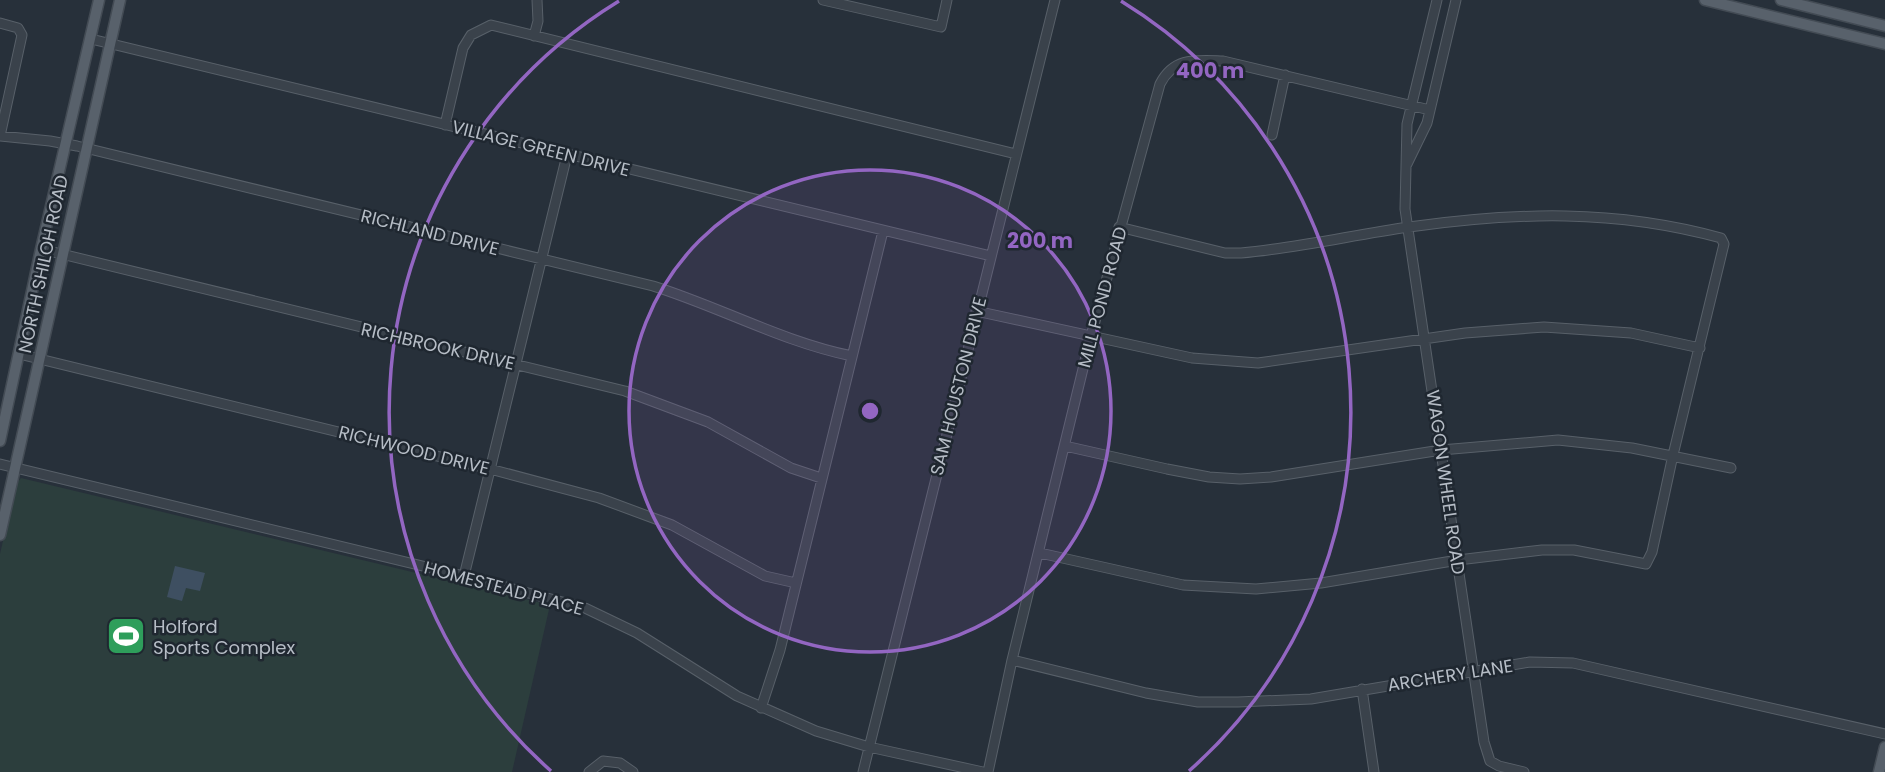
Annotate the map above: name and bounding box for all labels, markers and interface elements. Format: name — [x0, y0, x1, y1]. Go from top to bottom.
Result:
text: 400 m — [1176, 56, 1244, 85]
street label: VILLAGE GREEN DRIVE — [449, 114, 633, 182]
street label: NORTH SHILOH ROAD — [12, 173, 74, 355]
street label: RICHLAND DRIVE — [358, 203, 502, 261]
street label: MILL POND ROAD — [1071, 224, 1133, 370]
text: 200 m — [1007, 226, 1073, 255]
street label: SAM HOUSTON DRIVE — [924, 294, 992, 478]
street label: RICHBROOK DRIVE — [359, 316, 517, 376]
street label: WAGON WHEEL ROAD — [1421, 388, 1471, 576]
centre of rings — [858, 399, 882, 423]
street label: RICHWOOD DRIVE — [336, 419, 492, 481]
street label: HOMESTEAD PLACE — [422, 555, 586, 621]
place label: Holford Sports Complex — [153, 614, 295, 660]
sports icon: Holford Sports Complex — [105, 615, 147, 657]
street label: ARCHERY LANE — [1385, 653, 1515, 697]

